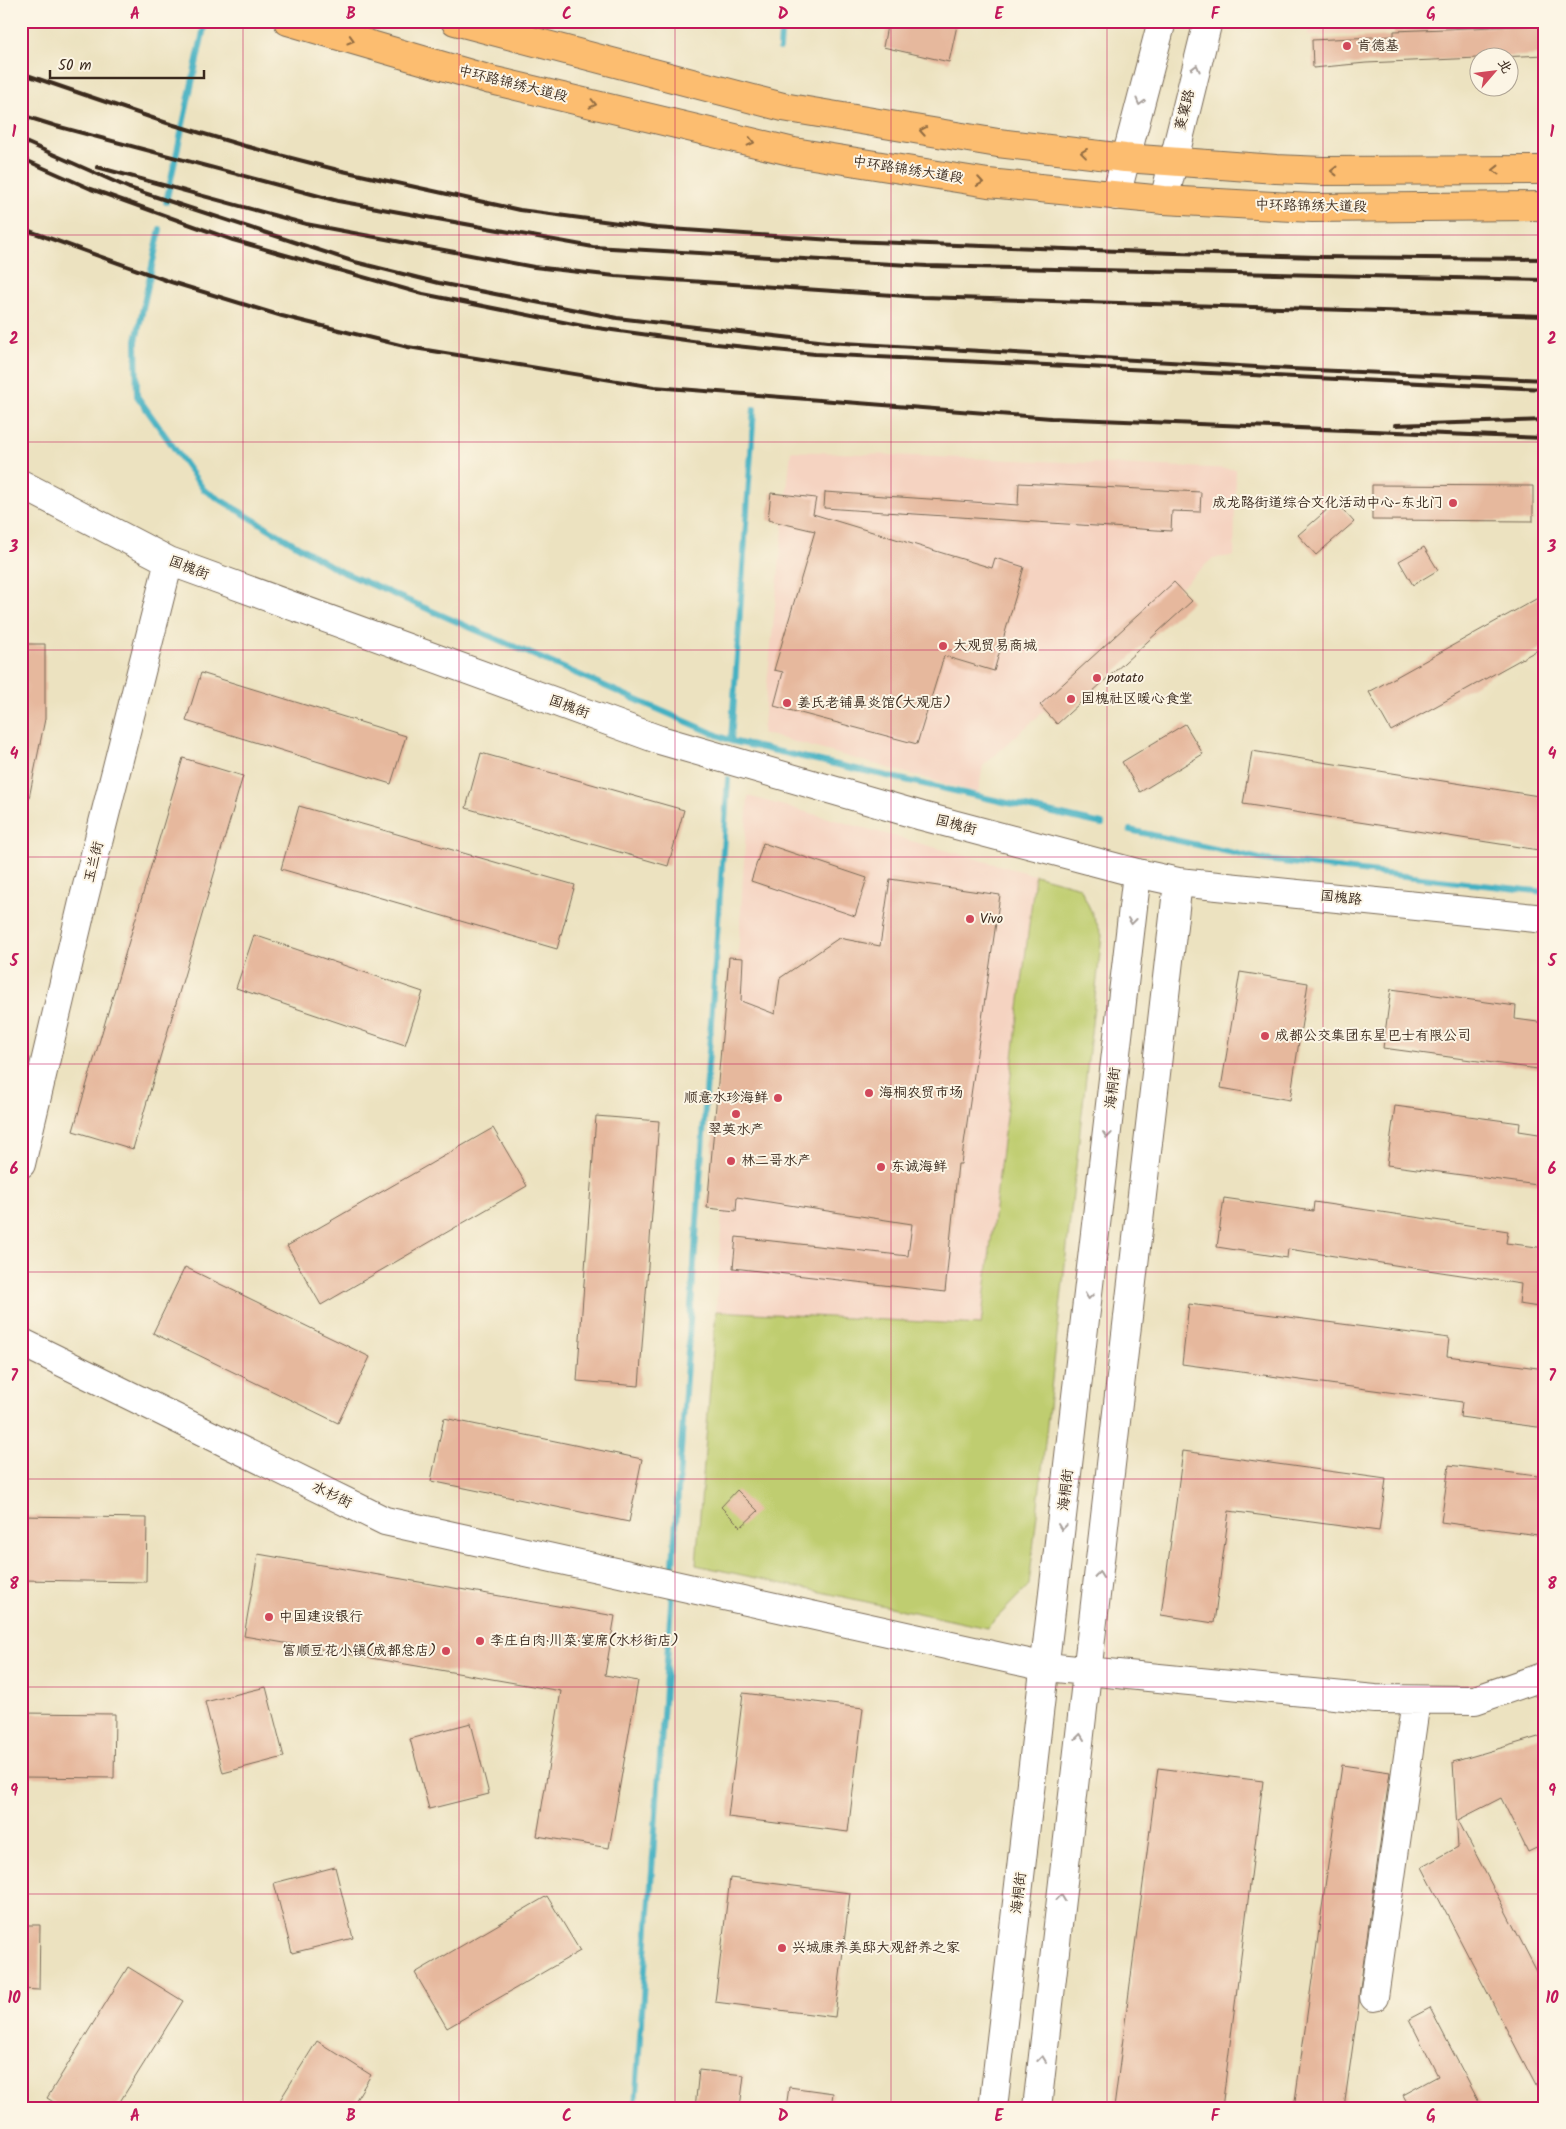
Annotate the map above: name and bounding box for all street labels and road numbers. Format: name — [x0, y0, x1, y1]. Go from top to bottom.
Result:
street label: 中环路锦绣大道段 — [456, 60, 570, 108]
street label: 菱窠路 — [1169, 87, 1201, 133]
street label: 中环路锦绣大道段 — [851, 150, 965, 190]
street label: 中环路锦绣大道段 — [1255, 194, 1367, 218]
street label: 国槐街 — [165, 550, 213, 586]
street label: 国槐街 — [546, 689, 592, 725]
street label: 国槐街 — [933, 809, 979, 841]
street label: 玉兰街 — [78, 839, 110, 885]
street label: 国槐路 — [1319, 885, 1363, 911]
street label: 海桐街 — [1100, 1066, 1126, 1110]
street label: 海桐街 — [1053, 1468, 1079, 1512]
street label: 水杉街 — [308, 1476, 356, 1514]
street label: 海桐街 — [1006, 1871, 1032, 1915]

